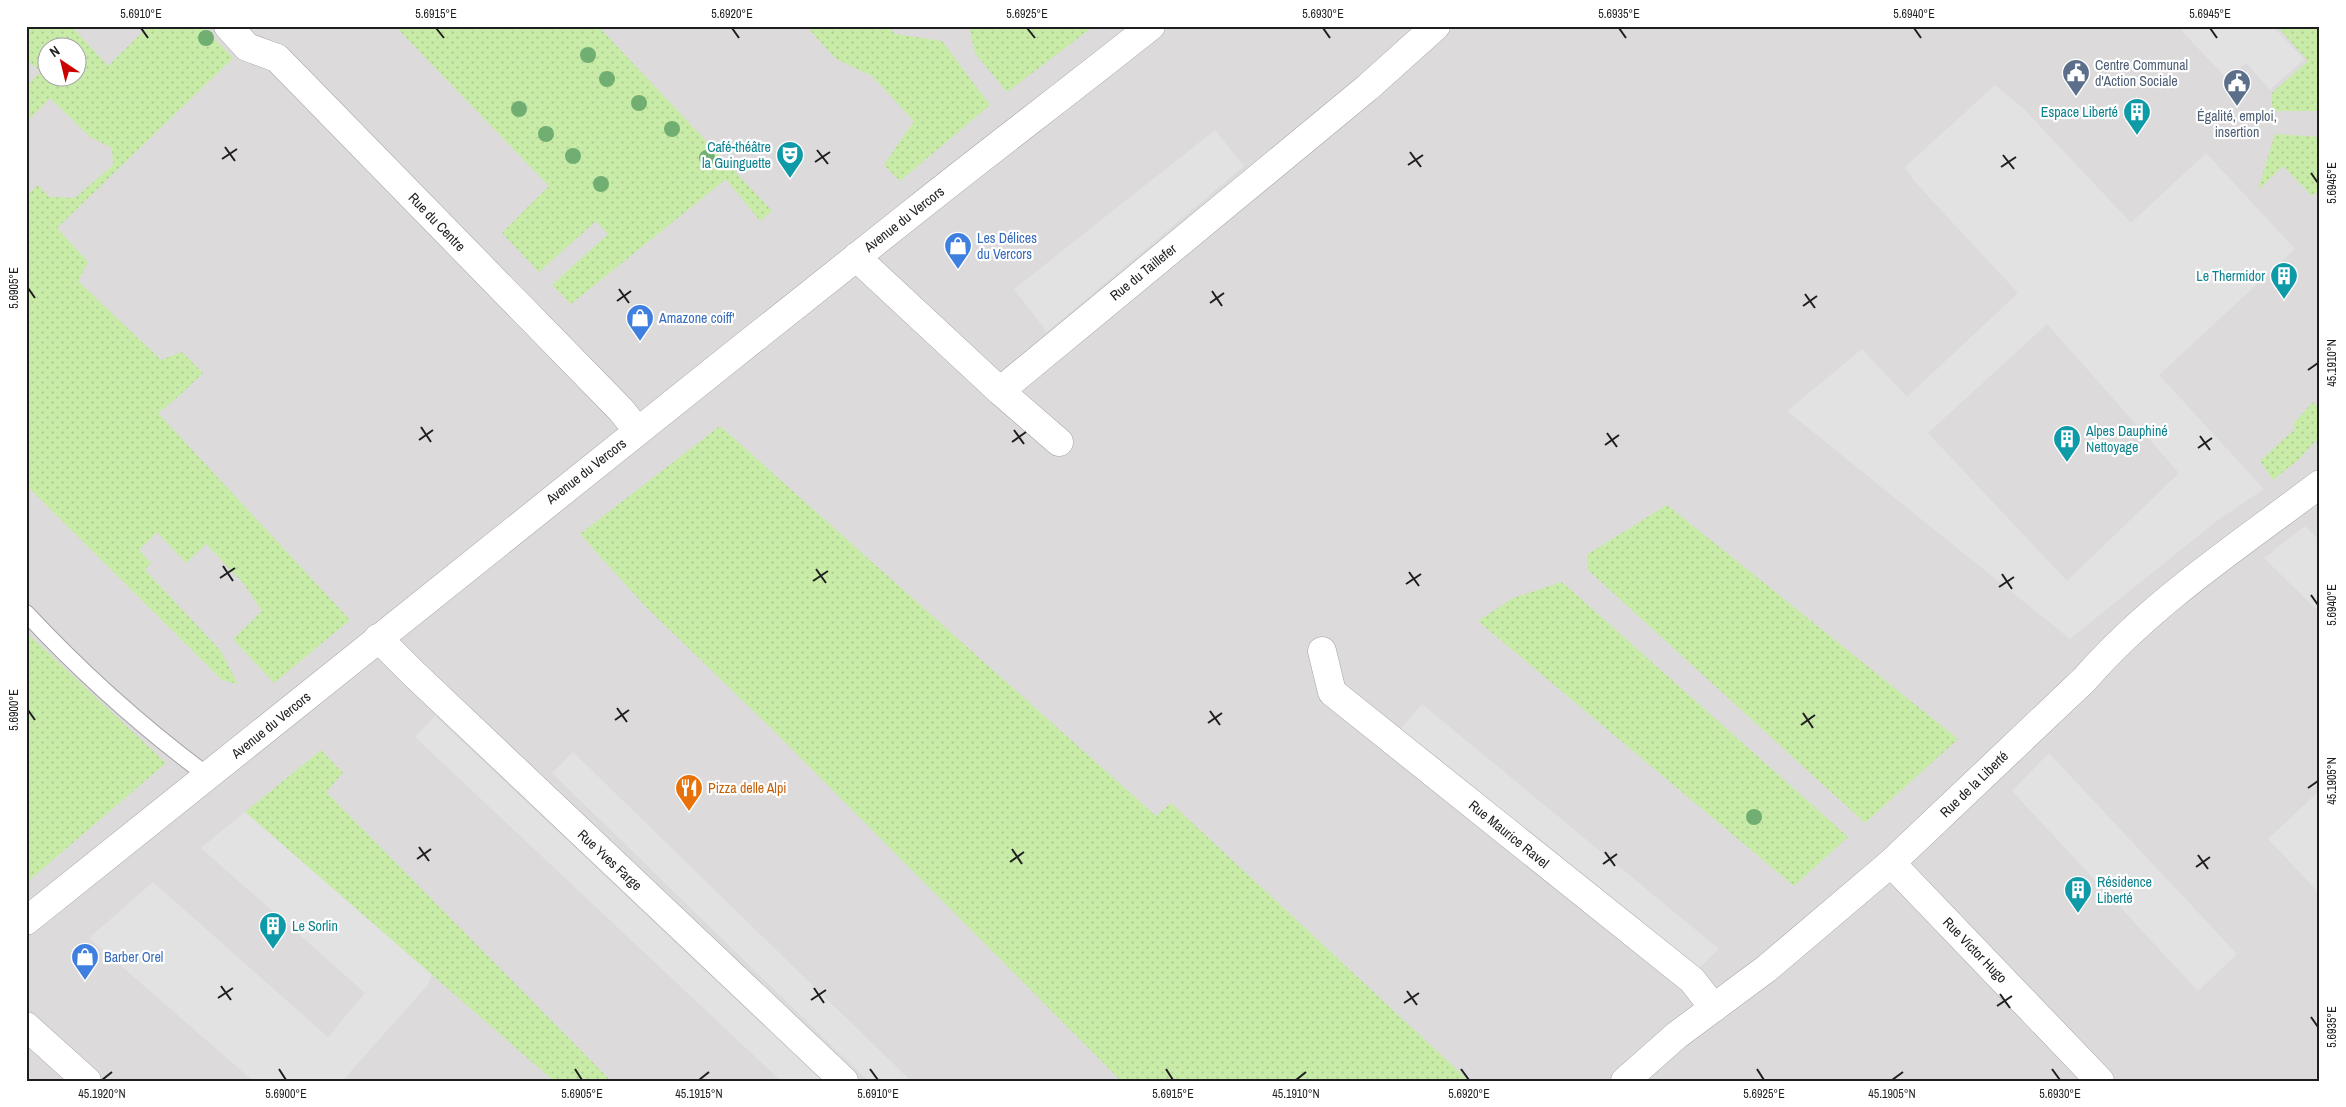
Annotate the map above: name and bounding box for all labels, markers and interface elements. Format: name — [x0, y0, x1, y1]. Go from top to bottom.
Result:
text: 5.6910°E — [120, 6, 162, 22]
text: 5.6915°E — [415, 6, 457, 22]
text: 5.6920°E — [711, 6, 753, 22]
text: 5.6925°E — [1006, 6, 1048, 22]
text: 5.6930°E — [1302, 6, 1344, 22]
text: 5.6935°E — [1598, 6, 1640, 22]
text: 5.6940°E — [1893, 6, 1935, 22]
text: 5.6945°E — [2189, 6, 2231, 22]
north arrow — [38, 38, 88, 88]
text: N — [46, 42, 63, 61]
place label: Centre Communal d'Action Sociale — [2095, 56, 2188, 90]
public building icon: Centre Communal d'Action Sociale — [2061, 58, 2091, 97]
public building icon: Égalité, emploi, insertion — [2222, 68, 2252, 107]
building icon: Espace Liberté — [2122, 97, 2152, 136]
place label: Espace Liberté — [2041, 103, 2118, 121]
place label: Égalité, emploi, insertion — [2197, 107, 2277, 141]
place label: Café-théâtre la Guinguette — [702, 138, 771, 172]
theatre icon: Café-théâtre la Guinguette — [775, 140, 805, 179]
text: 5.6945°E — [2324, 162, 2340, 204]
street label: Avenue du Vercors — [860, 182, 948, 257]
street label: Rue du Centre — [405, 189, 469, 255]
place label: Les Délices du Vercors — [977, 229, 1037, 263]
shop icon: Les Délices du Vercors — [943, 231, 973, 270]
street label: Rue du Taillefer — [1106, 240, 1180, 304]
building icon: Le Thermidor — [2269, 261, 2299, 300]
text: 5.6905°E — [6, 267, 22, 309]
place label: Le Thermidor — [2196, 267, 2265, 285]
shop icon: Amazone coiff' — [625, 303, 655, 342]
place label: Amazone coiff' — [658, 309, 734, 327]
text: 45.1910°N — [2324, 339, 2340, 387]
place label: Alpes Dauphiné Nettoyage — [2085, 422, 2168, 456]
building icon: Alpes Dauphiné Nettoyage — [2052, 424, 2082, 463]
street label: Avenue du Vercors — [542, 434, 630, 509]
text: 5.6940°E — [2324, 584, 2340, 626]
street label: Avenue du Vercors — [227, 687, 314, 763]
text: 5.6900°E — [6, 689, 22, 731]
street label: Rue de la Liberté — [1936, 747, 2012, 821]
text: 45.1905°N — [2324, 757, 2340, 805]
restaurant icon: Pizza delle Alpi — [674, 773, 704, 812]
place label: Pizza delle Alpi — [708, 779, 787, 797]
street label: Rue Maurice Ravel — [1465, 796, 1553, 872]
street label: Rue Yves Farge — [574, 826, 646, 894]
place label: Résidence Liberté — [2097, 873, 2152, 907]
building icon: Résidence Liberté — [2063, 875, 2093, 914]
building icon: Le Sorlin — [258, 911, 288, 950]
street label: Rue Victor Hugo — [1939, 913, 2011, 987]
place label: Le Sorlin — [292, 917, 338, 935]
shop icon: Barber Orel — [70, 942, 100, 981]
place label: Barber Orel — [104, 948, 163, 966]
text: 5.6935°E — [2324, 1006, 2340, 1048]
text: 45.1920°N — [78, 1086, 126, 1102]
text: 5.6900°E — [265, 1086, 307, 1102]
text: 5.6905°E — [561, 1086, 603, 1102]
text: 45.1915°N — [675, 1086, 723, 1102]
text: 5.6910°E — [857, 1086, 899, 1102]
text: 5.6915°E — [1152, 1086, 1194, 1102]
text: 45.1910°N — [1272, 1086, 1320, 1102]
text: 5.6920°E — [1448, 1086, 1490, 1102]
text: 5.6925°E — [1743, 1086, 1785, 1102]
text: 45.1905°N — [1868, 1086, 1916, 1102]
text: 5.6930°E — [2039, 1086, 2081, 1102]

